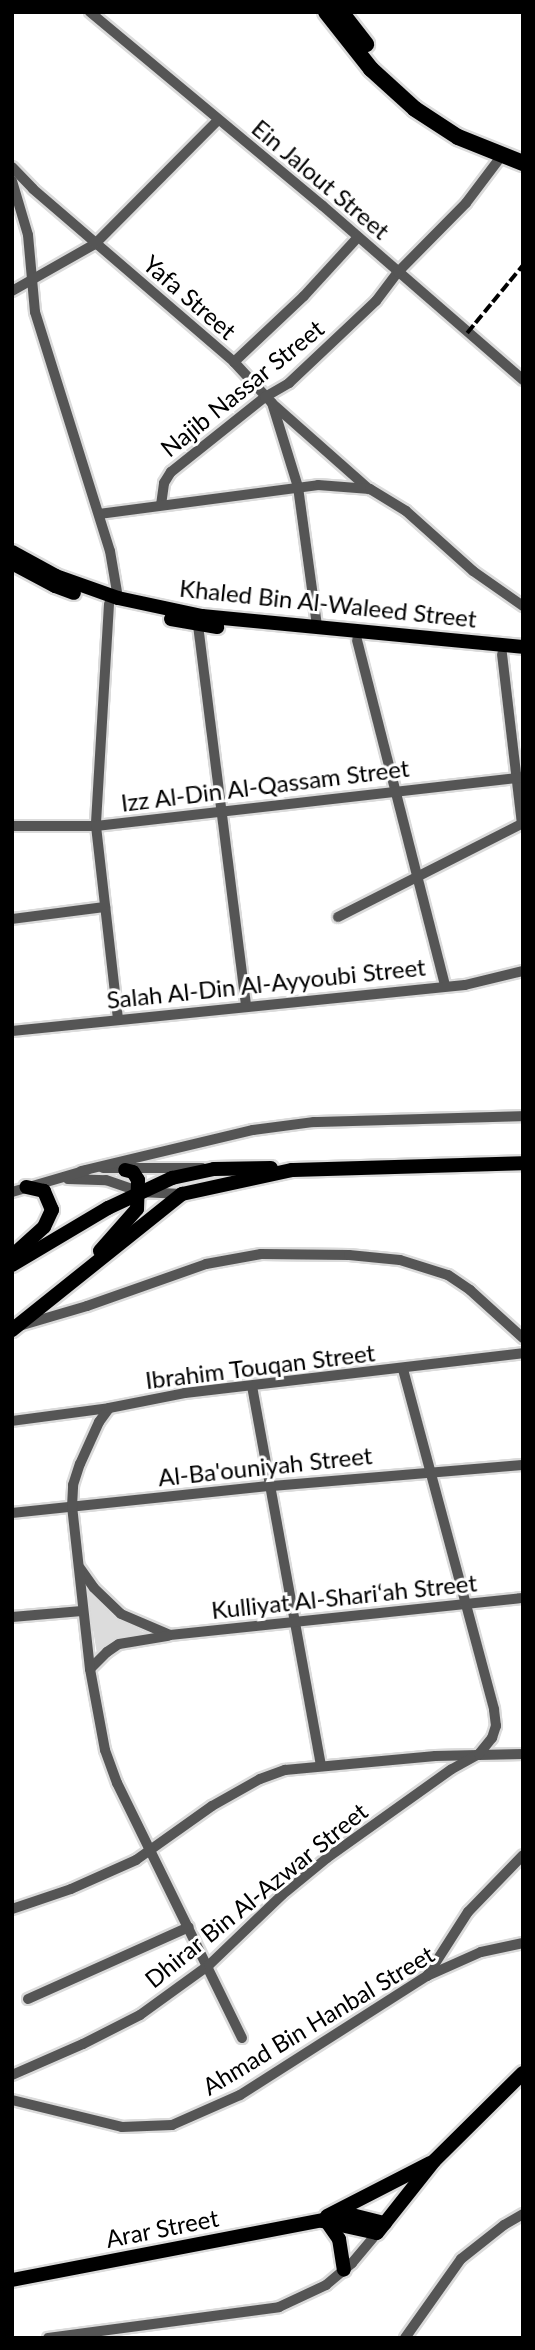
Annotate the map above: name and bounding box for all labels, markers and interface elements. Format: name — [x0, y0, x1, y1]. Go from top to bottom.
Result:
street label: Ein Jalout Street — [246, 113, 396, 245]
street label: Yafa Street — [138, 249, 242, 345]
street label: Najib Nassar Street — [155, 313, 329, 463]
street label: Khaled Bin Al-Waleed Street — [178, 573, 478, 633]
street label: Izz Al-Din Al-Qassam Street — [118, 753, 412, 817]
street label: Salah Al-Din Al-Ayyoubi Street — [104, 952, 428, 1014]
street label: Ibrahim Touqan Street — [143, 1338, 377, 1394]
street label: Al-Ba'ouniyah Street — [157, 1440, 373, 1492]
street label: Kulliyat Al-Shariʻah Street — [209, 1568, 479, 1624]
street label: Dhirar Bin Al-Azwar Street — [138, 1796, 374, 1994]
street label: Ahmad Bin Hanbal Street — [197, 1939, 439, 2101]
street label: Arar Street — [103, 2203, 221, 2253]

